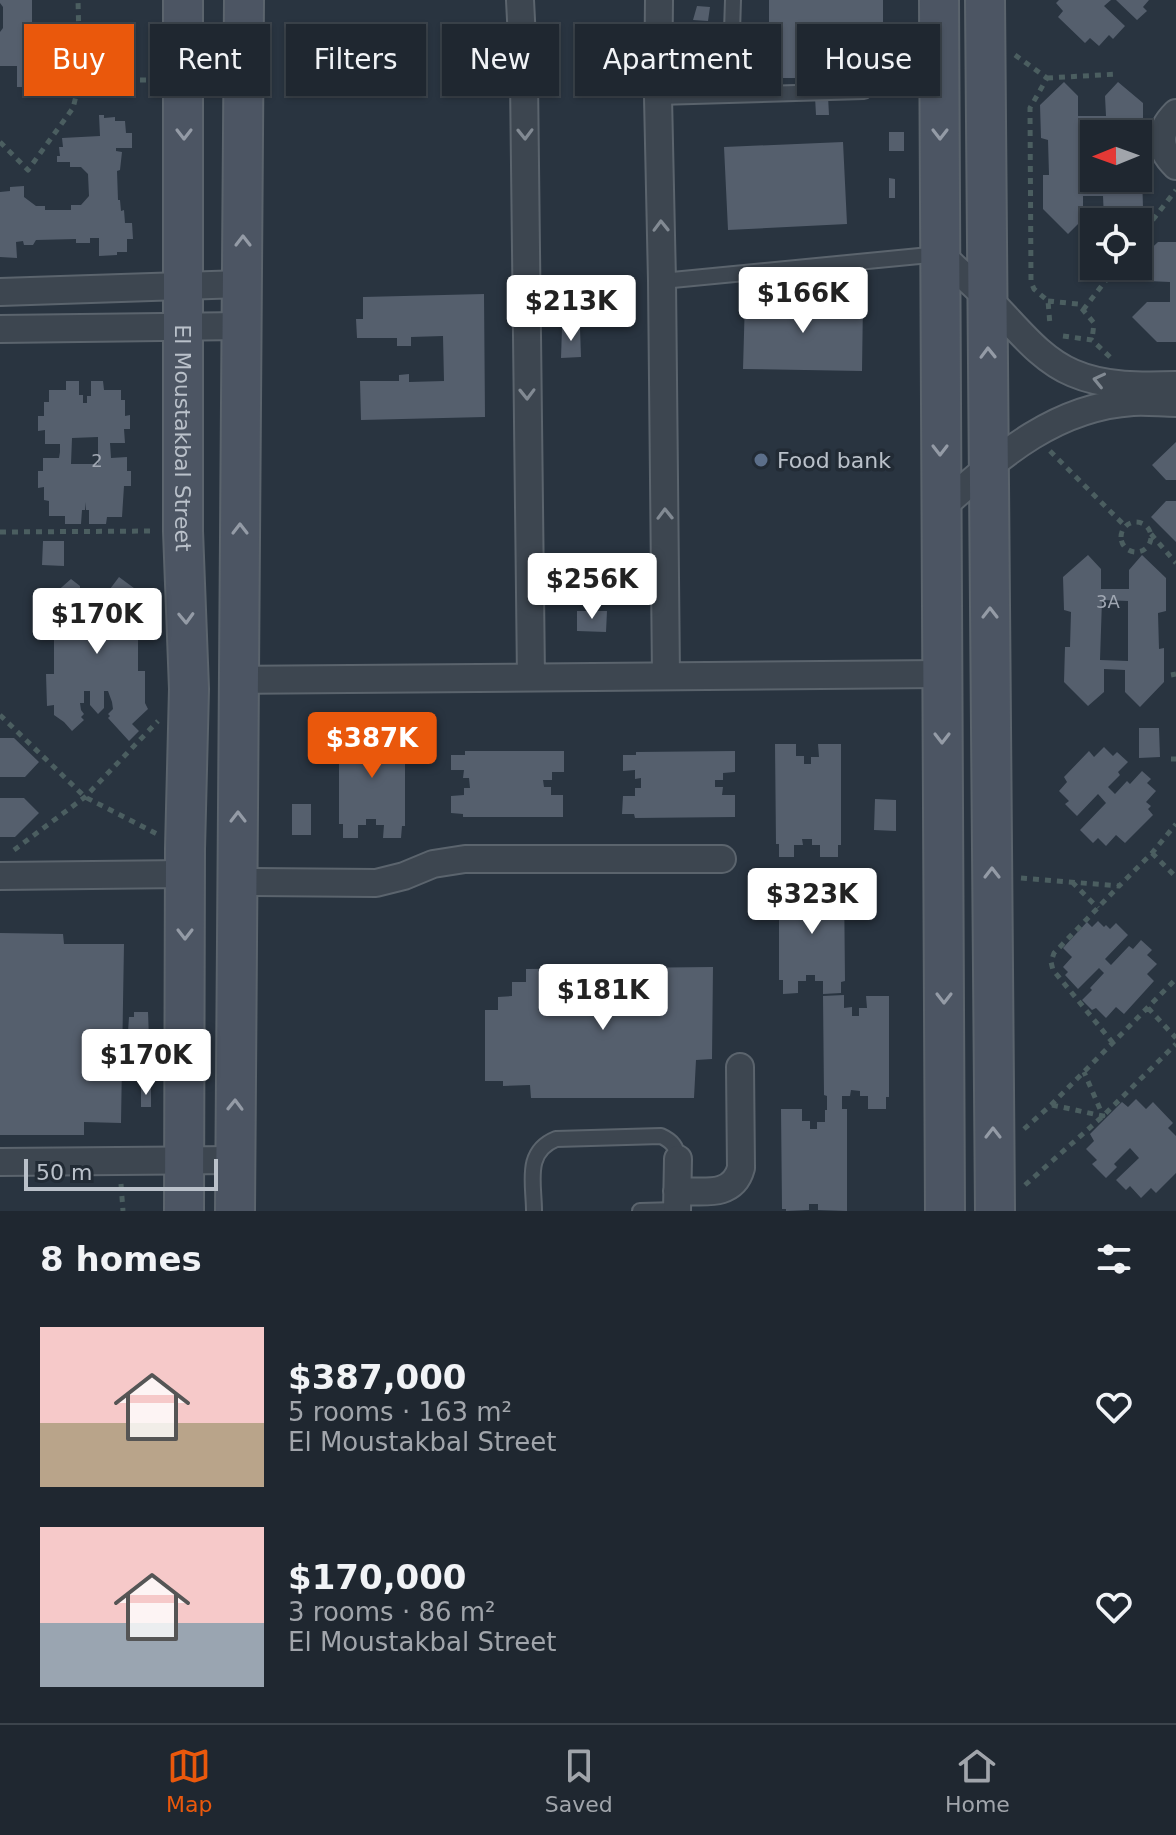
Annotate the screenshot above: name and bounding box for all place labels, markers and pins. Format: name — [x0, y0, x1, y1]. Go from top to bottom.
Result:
pin: $166K — [747, 267, 859, 335]
pin: $213K — [515, 275, 627, 343]
place label: Food bank — [777, 448, 891, 473]
marker: Food bank — [752, 451, 770, 469]
pin: $256K — [536, 553, 648, 621]
pin: $170K — [41, 588, 153, 656]
pin: $387K — [316, 712, 428, 780]
pin: $323K — [756, 868, 868, 936]
pin: $181K — [547, 964, 659, 1032]
pin: $170K — [90, 1029, 202, 1097]

